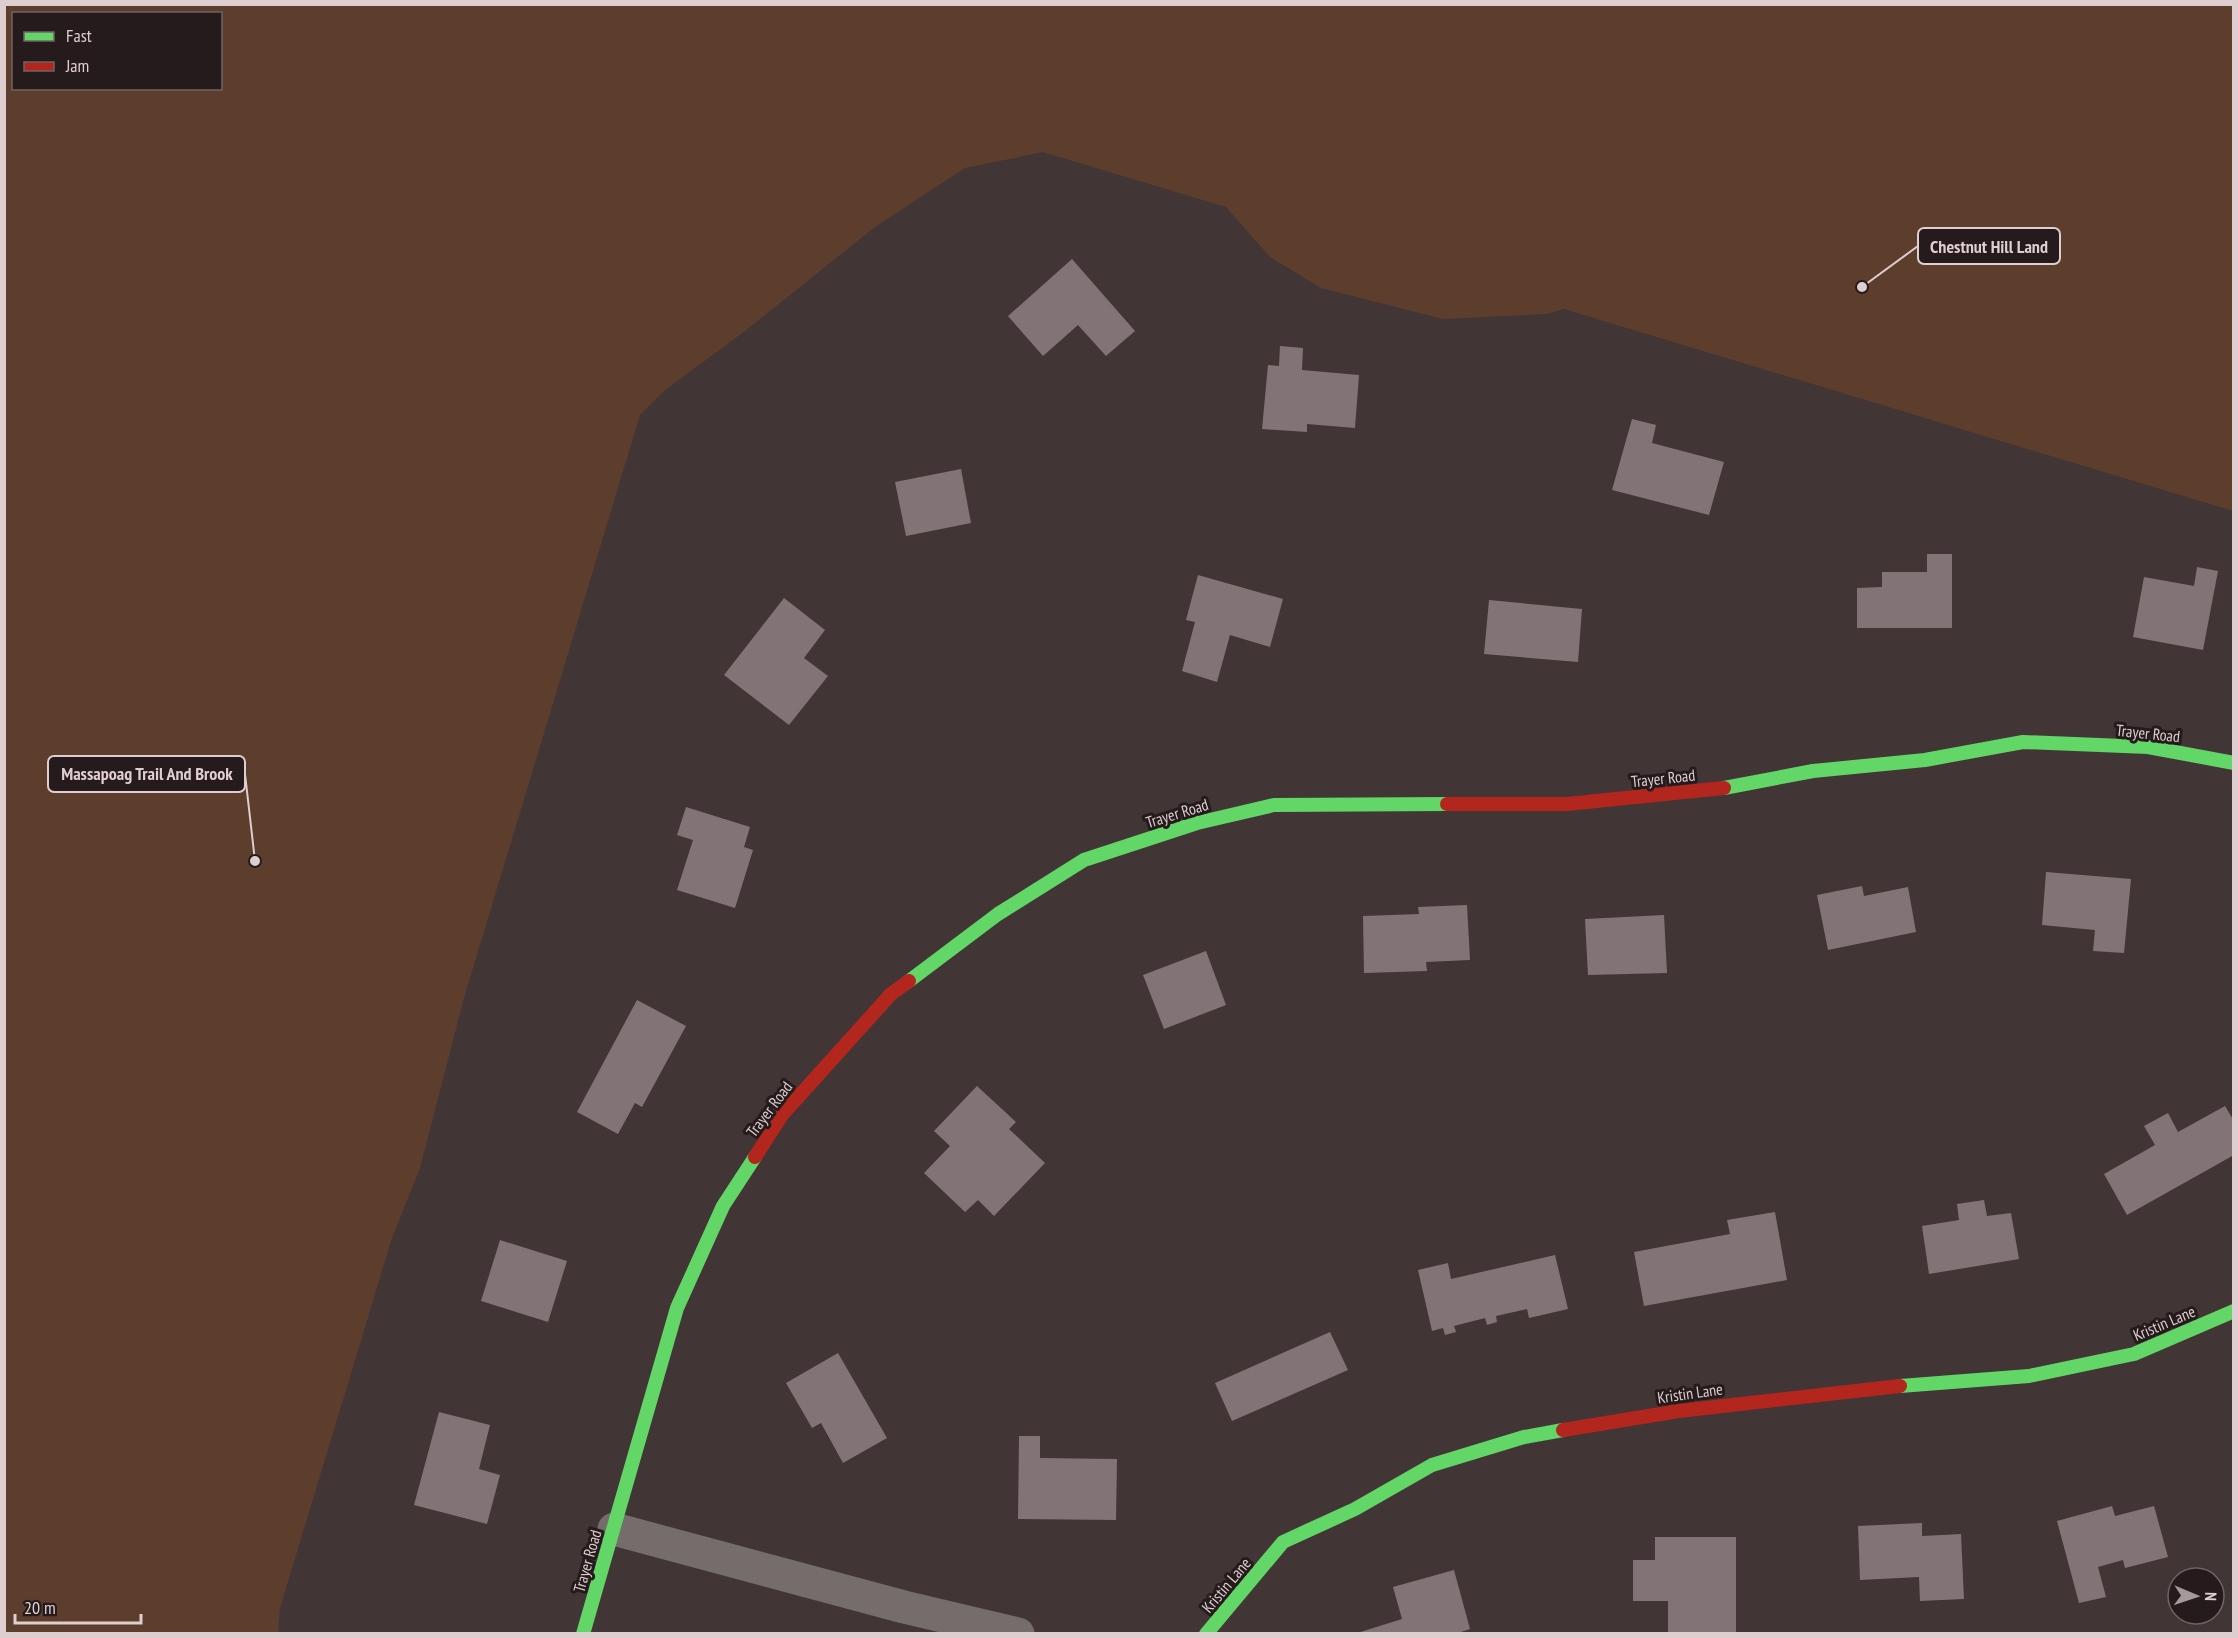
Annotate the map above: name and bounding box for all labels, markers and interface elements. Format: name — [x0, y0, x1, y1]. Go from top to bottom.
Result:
legend — [12, 12, 222, 90]
text: Fast — [66, 24, 92, 47]
text: Jam — [65, 54, 89, 77]
callout: Chestnut Hill Land — [1918, 228, 2060, 264]
text: Chestnut Hill Land — [1930, 235, 2048, 258]
street label: Trayer Road — [2115, 720, 2181, 746]
callout: Massapoag Trail And Brook — [48, 756, 245, 792]
text: Massapoag Trail And Brook — [61, 762, 233, 785]
street label: Trayer Road — [1630, 765, 1696, 791]
street label: Trayer Road — [1143, 794, 1211, 832]
street label: Trayer Road — [742, 1077, 796, 1141]
street label: Kristin Lane — [2130, 1301, 2198, 1345]
street label: Kristin Lane — [1656, 1379, 1724, 1407]
street label: Trayer Road — [569, 1527, 605, 1595]
street label: Kristin Lane — [1197, 1553, 1255, 1617]
north arrow — [2166, 1566, 2226, 1626]
scale bar — [15, 1587, 141, 1625]
text: N — [2201, 1592, 2221, 1601]
text: 20 m — [24, 1596, 56, 1619]

